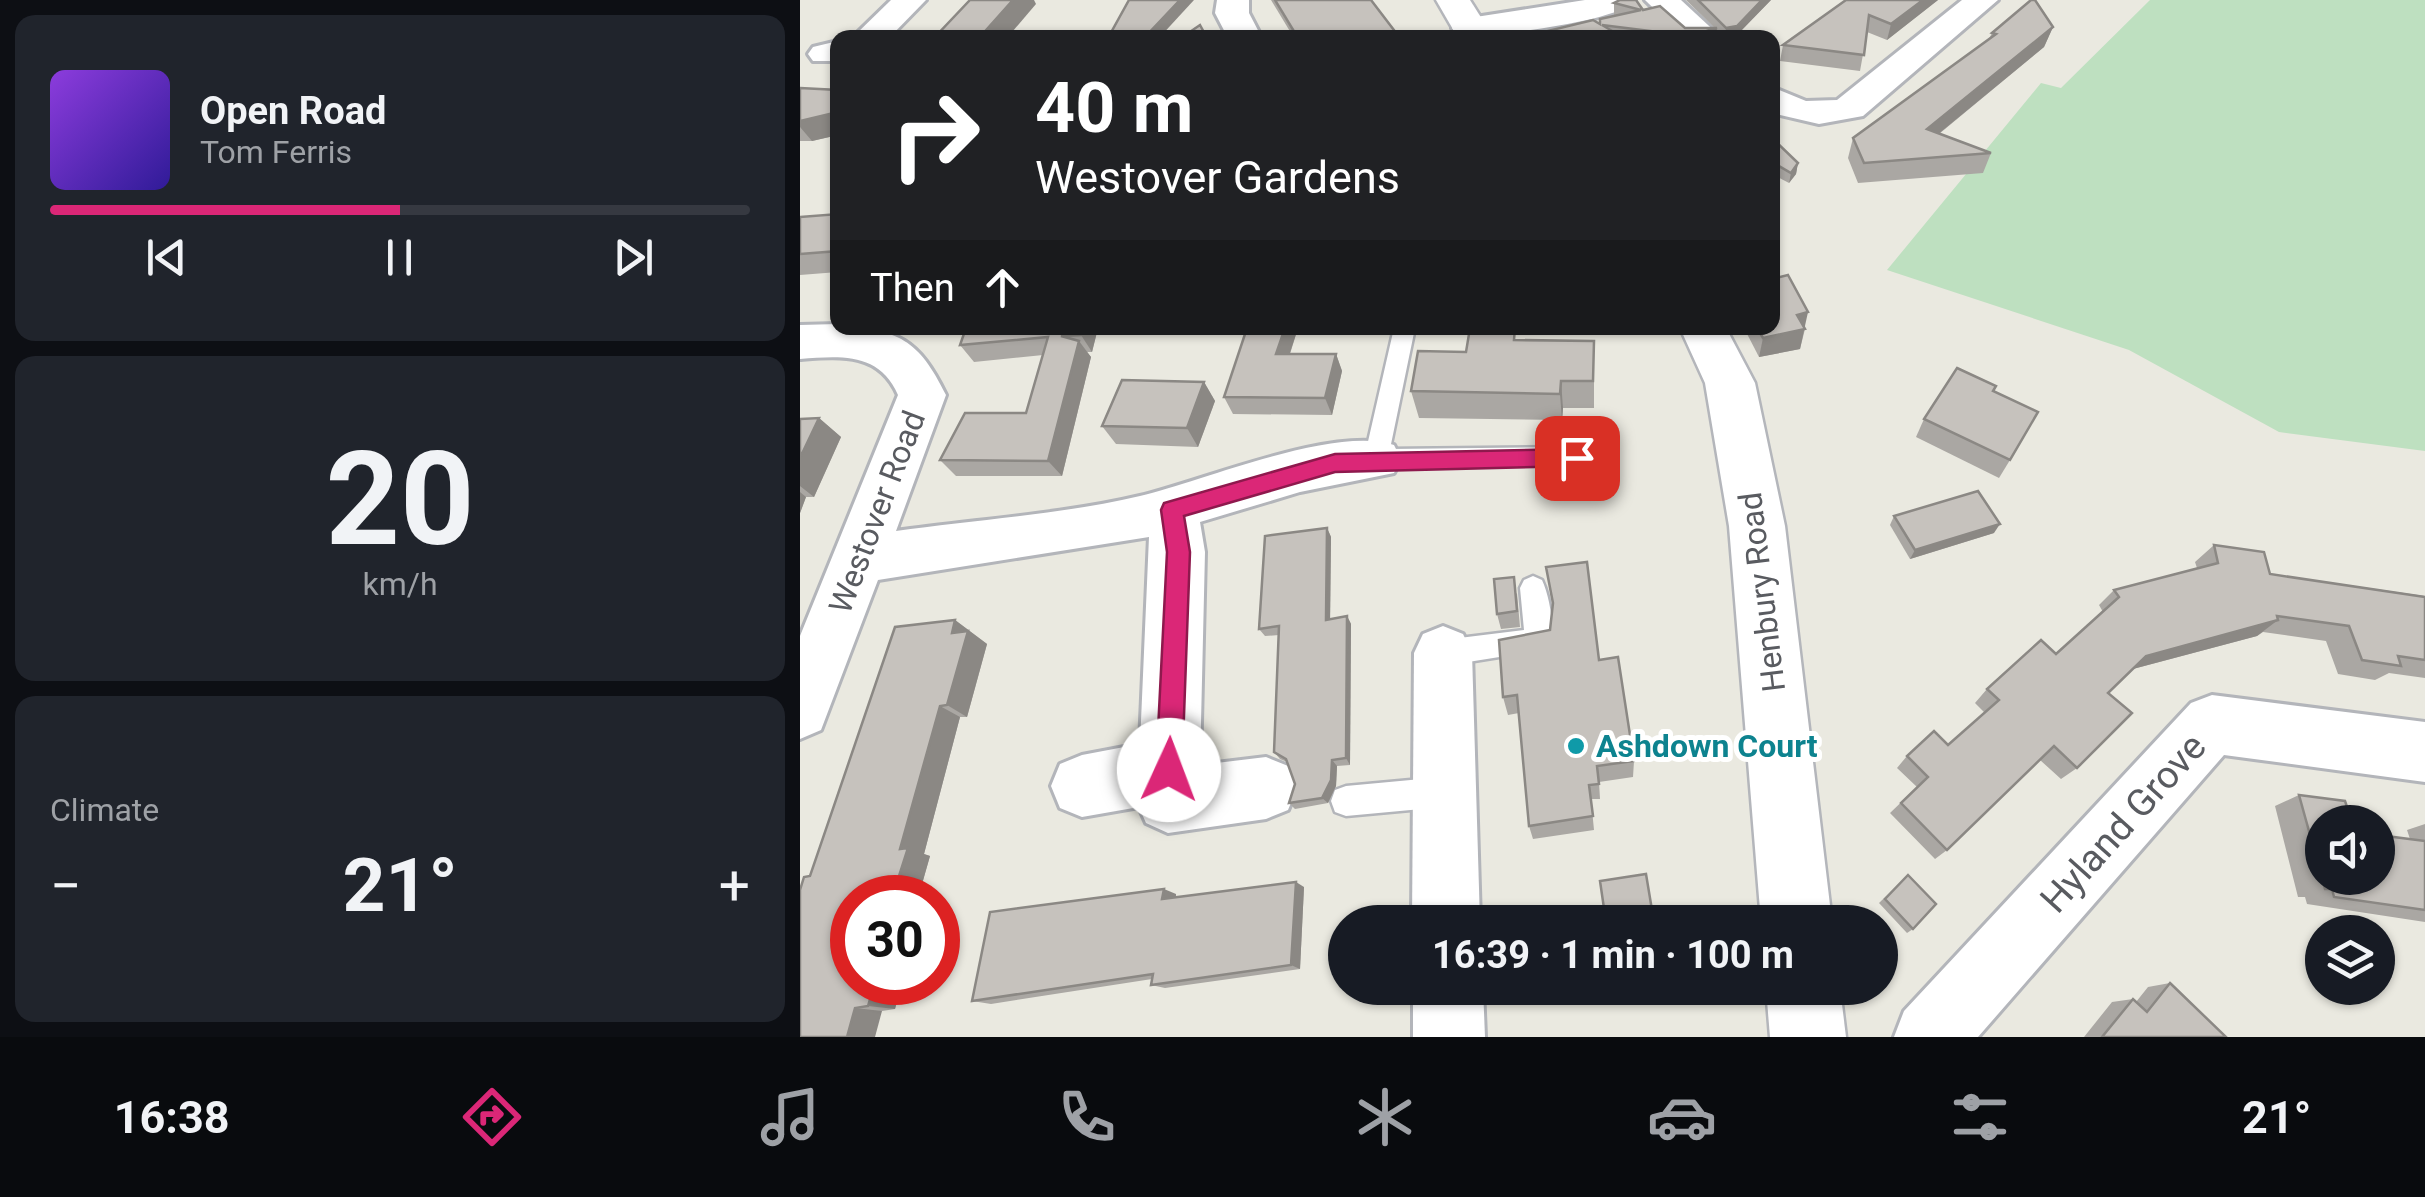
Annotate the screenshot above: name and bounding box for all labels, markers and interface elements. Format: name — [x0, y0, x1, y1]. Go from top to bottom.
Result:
text: 40 m — [1035, 67, 1193, 149]
icon: right — [870, 70, 1000, 200]
text: Open Road — [200, 89, 386, 133]
text: Tom Ferris — [200, 133, 352, 171]
text: Westover Gardens — [1035, 151, 1400, 204]
icon: previous — [139, 230, 194, 285]
icon: pause — [372, 230, 427, 285]
icon: next — [606, 230, 661, 285]
icon: ahead — [975, 260, 1030, 315]
text: Then — [870, 266, 955, 310]
street label: Westover Road — [821, 405, 933, 619]
pin — [1535, 416, 1620, 501]
text: 20 — [325, 423, 475, 576]
icon: arrive — [1550, 431, 1605, 486]
street label: Henbury Road — [1731, 490, 1793, 694]
text: km/h — [362, 565, 438, 603]
position arrow — [1117, 718, 1221, 822]
street label: Hyland Grove — [2031, 725, 2215, 921]
place label: Ashdown Court — [1596, 727, 1818, 765]
marker: Ashdown Court — [1565, 735, 1587, 757]
text: Climate — [50, 791, 159, 829]
map controls — [2305, 805, 2395, 1005]
button: sound — [2305, 805, 2395, 895]
text: 21° — [342, 841, 458, 929]
text: − — [50, 854, 81, 918]
text: + — [719, 854, 750, 918]
speed limit sign: 30 — [830, 875, 960, 1005]
button: layers — [2305, 915, 2395, 1005]
text: 16:39 · 1 min · 100 m — [1432, 933, 1794, 977]
icon: directions — [457, 1082, 527, 1152]
icon: music — [755, 1082, 825, 1152]
icon: phone — [1052, 1082, 1122, 1152]
icon: climate — [1350, 1082, 1420, 1152]
icon: car — [1647, 1082, 1717, 1152]
icon: filters — [1945, 1082, 2015, 1152]
text: 16:38 — [114, 1091, 230, 1144]
text: 21° — [2242, 1091, 2311, 1144]

